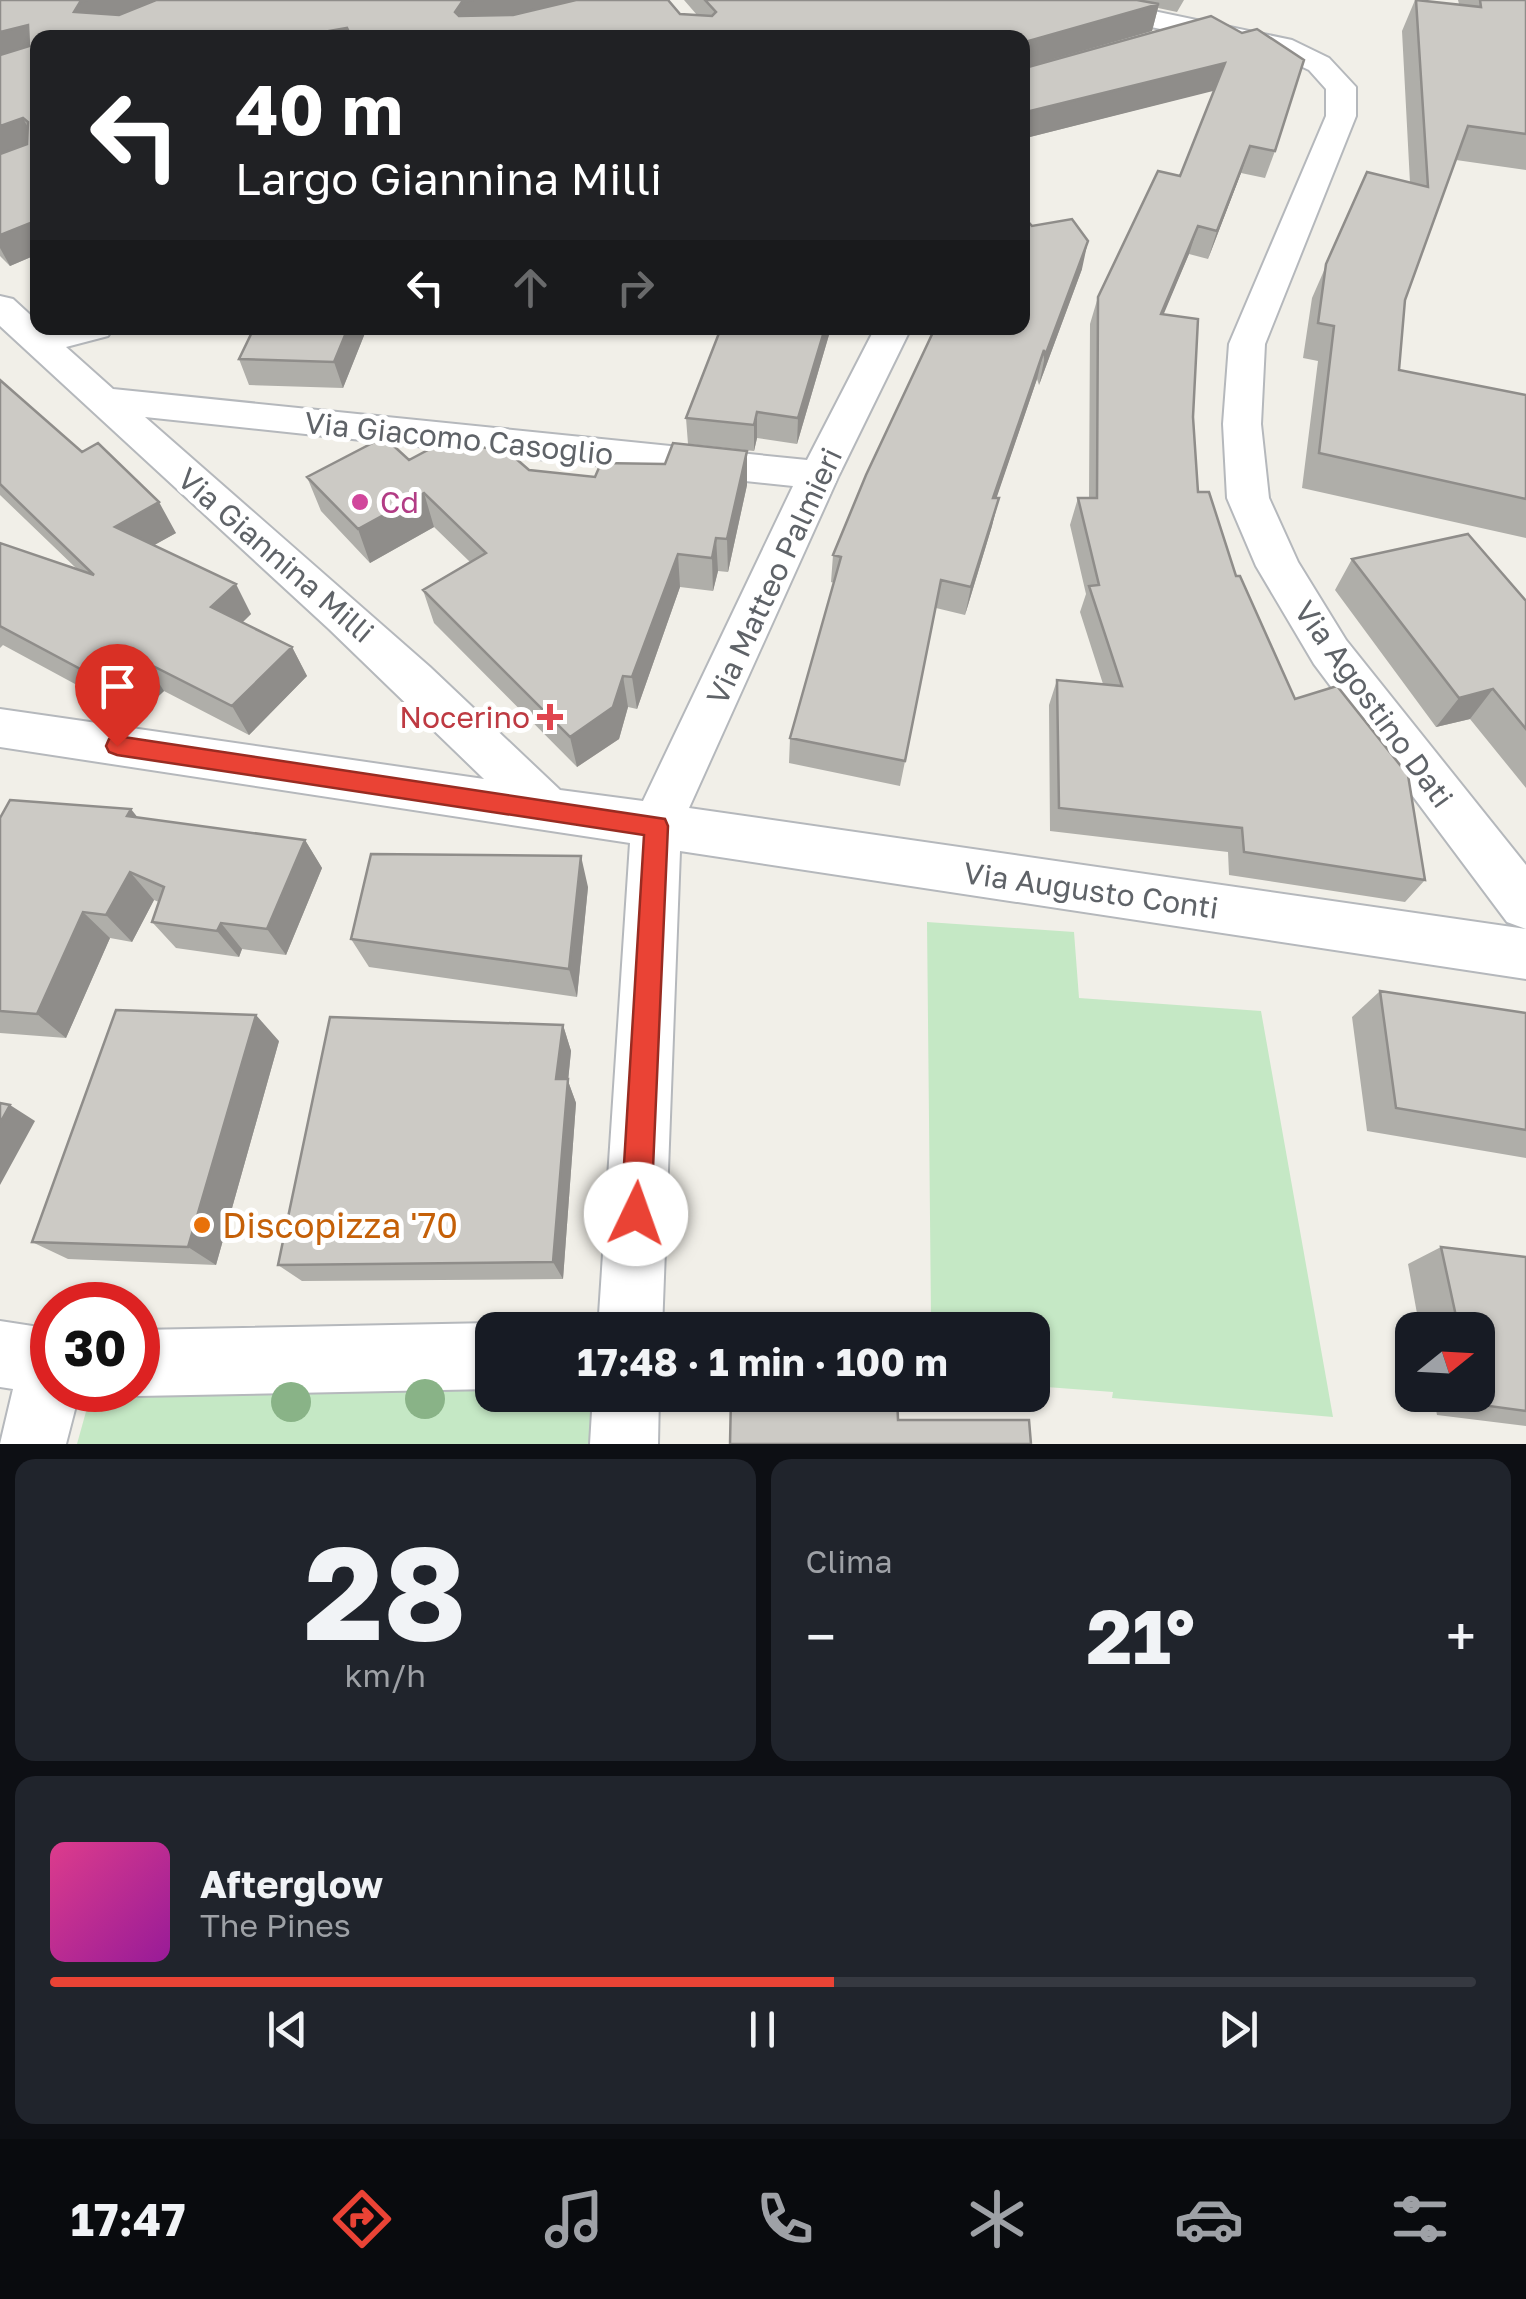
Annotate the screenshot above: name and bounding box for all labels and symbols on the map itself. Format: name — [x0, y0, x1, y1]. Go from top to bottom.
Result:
street label: Via Giacomo Casoglio — [303, 404, 615, 472]
street label: Via Matteo Palmieri — [699, 442, 849, 710]
street label: Via Giannina Milli — [171, 460, 381, 650]
place label: Cd — [380, 484, 419, 520]
marker: Cd — [349, 491, 371, 513]
street label: Via Agostino Dati — [1287, 594, 1461, 814]
pin — [75, 644, 160, 747]
place label: Nocerino — [399, 699, 530, 735]
marker: Nocerino — [539, 706, 561, 728]
street label: Via Augusto Conti — [961, 854, 1221, 926]
position arrow — [584, 1162, 688, 1266]
place label: Discopizza '70 — [222, 1204, 458, 1246]
marker: Discopizza '70 — [191, 1214, 213, 1236]
speed limit sign: 30 — [30, 1282, 160, 1412]
north arrow — [1395, 1312, 1495, 1412]

